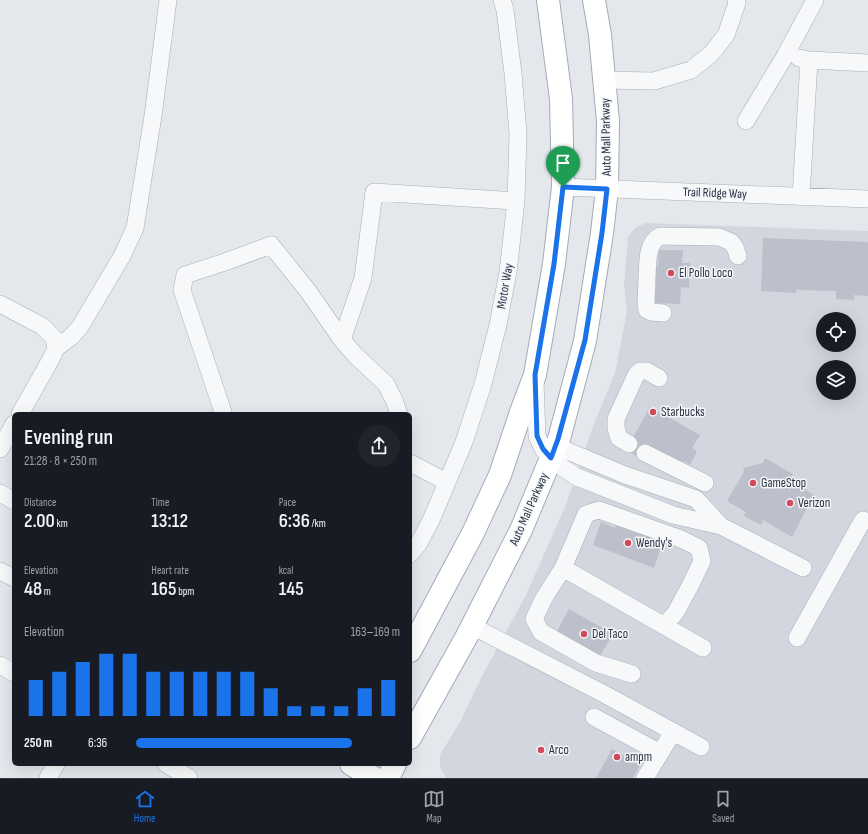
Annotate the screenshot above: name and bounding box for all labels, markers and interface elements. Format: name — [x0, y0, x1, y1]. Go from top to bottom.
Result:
street label: Auto Mall Parkway — [597, 98, 615, 177]
pin — [546, 146, 580, 187]
icon: arrive — [552, 152, 574, 174]
street label: Trail Ridge Way — [683, 184, 747, 202]
street label: Motor Way — [493, 262, 517, 310]
place label: El Pollo Loco — [679, 265, 733, 281]
marker: El Pollo Loco — [666, 268, 676, 278]
map controls — [816, 312, 856, 400]
button: locate — [816, 312, 856, 352]
button: layers — [816, 360, 856, 400]
place label: Starbucks — [661, 404, 705, 420]
marker: Starbucks — [648, 407, 658, 417]
text: Evening run — [24, 424, 113, 451]
button: share — [358, 425, 400, 467]
text: 21:28 · 8 × 250 m — [24, 453, 97, 469]
street label: Auto Mall Parkway — [505, 470, 552, 549]
place label: GameStop — [761, 475, 806, 491]
marker: GameStop — [748, 478, 758, 488]
place label: Verizon — [798, 495, 830, 511]
text: Distance — [24, 496, 56, 509]
text: Time — [151, 496, 169, 509]
text: Pace — [279, 496, 296, 509]
marker: Verizon — [785, 498, 795, 508]
text: 2.00 — [24, 509, 55, 533]
text: 13:12 — [151, 509, 188, 533]
text: 6:36 — [279, 509, 310, 533]
text: km — [55, 517, 68, 530]
text: /km — [310, 517, 326, 530]
place label: Wendy's — [636, 535, 673, 551]
marker: Wendy's — [623, 538, 633, 548]
text: Elevation — [24, 564, 58, 577]
text: Heart rate — [151, 564, 189, 577]
text: kcal — [279, 564, 293, 577]
text: 48 — [24, 577, 42, 601]
text: 165 — [151, 577, 176, 601]
text: 145 — [279, 577, 304, 601]
text: m — [42, 585, 51, 598]
text: bpm — [176, 585, 194, 598]
text: Elevation — [24, 624, 64, 640]
text: 163–169 m — [351, 624, 400, 640]
place label: Del Taco — [592, 626, 628, 642]
marker: Del Taco — [579, 629, 589, 639]
text: 250 m — [24, 735, 52, 751]
text: 6:36 — [88, 735, 107, 751]
place label: Arco — [548, 742, 569, 758]
marker: Arco — [536, 745, 546, 755]
place label: ampm — [625, 749, 652, 765]
marker: ampm — [612, 752, 622, 762]
tab: Home — [134, 788, 156, 825]
tab: Map — [423, 788, 445, 825]
tab: Saved — [712, 788, 734, 825]

